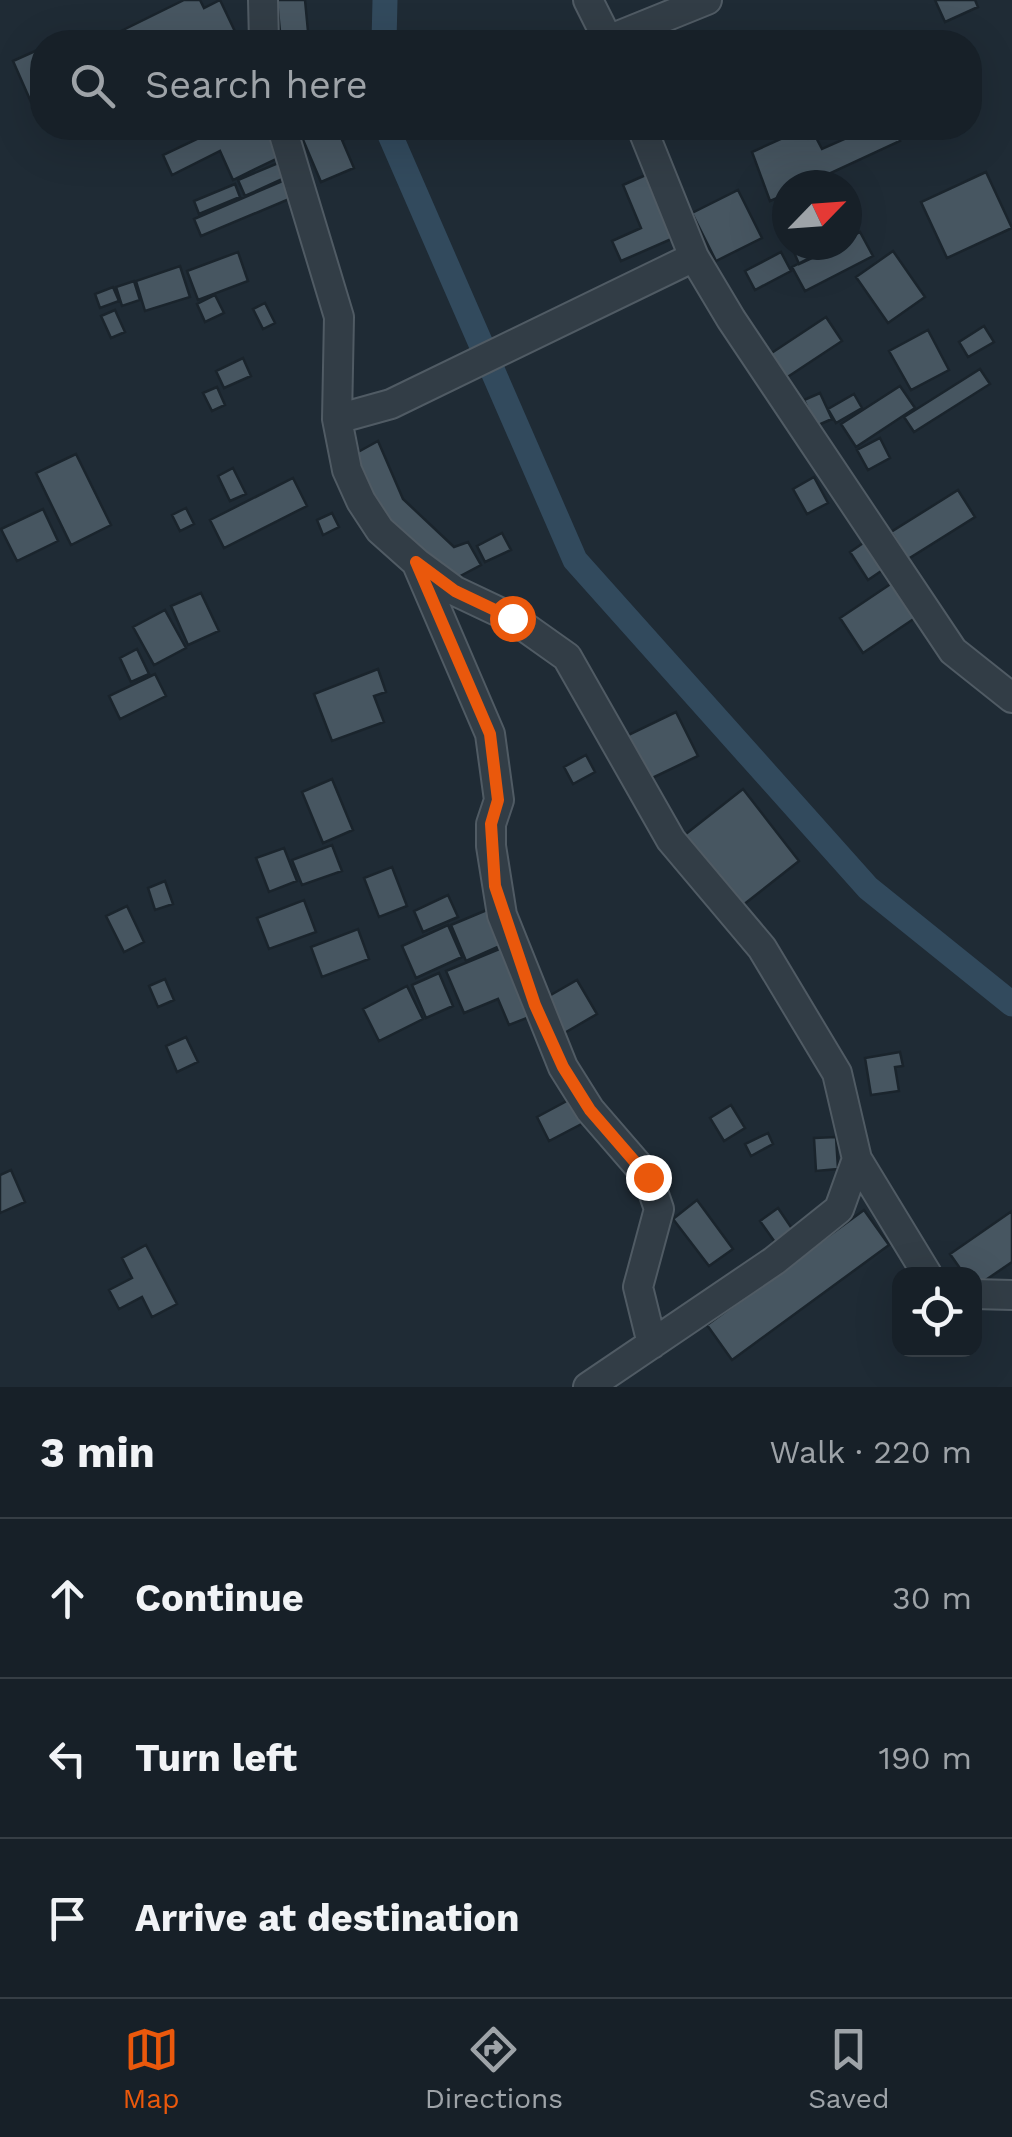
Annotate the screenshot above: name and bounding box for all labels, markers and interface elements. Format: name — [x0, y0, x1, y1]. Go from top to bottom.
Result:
search box — [30, 30, 982, 140]
icon: search — [65, 58, 120, 113]
text: Search here — [145, 63, 368, 107]
north arrow — [772, 170, 862, 260]
route start — [490, 596, 536, 642]
route end — [626, 1155, 672, 1201]
map controls — [892, 1267, 982, 1357]
button: locate — [892, 1267, 982, 1357]
text: 3 min — [40, 1428, 155, 1477]
text: Walk · 220 m — [770, 1433, 972, 1471]
icon: ahead — [40, 1571, 95, 1626]
text: Continue — [135, 1576, 304, 1620]
text: 30 m — [892, 1579, 972, 1617]
icon: left — [40, 1731, 95, 1786]
text: Turn left — [135, 1736, 297, 1780]
text: 190 m — [878, 1739, 972, 1777]
icon: arrive — [40, 1891, 95, 1946]
text: Arrive at destination — [135, 1896, 520, 1940]
tab: Map — [123, 2022, 180, 2115]
tab: Directions — [425, 2022, 563, 2115]
tab: Saved — [808, 2022, 889, 2115]

